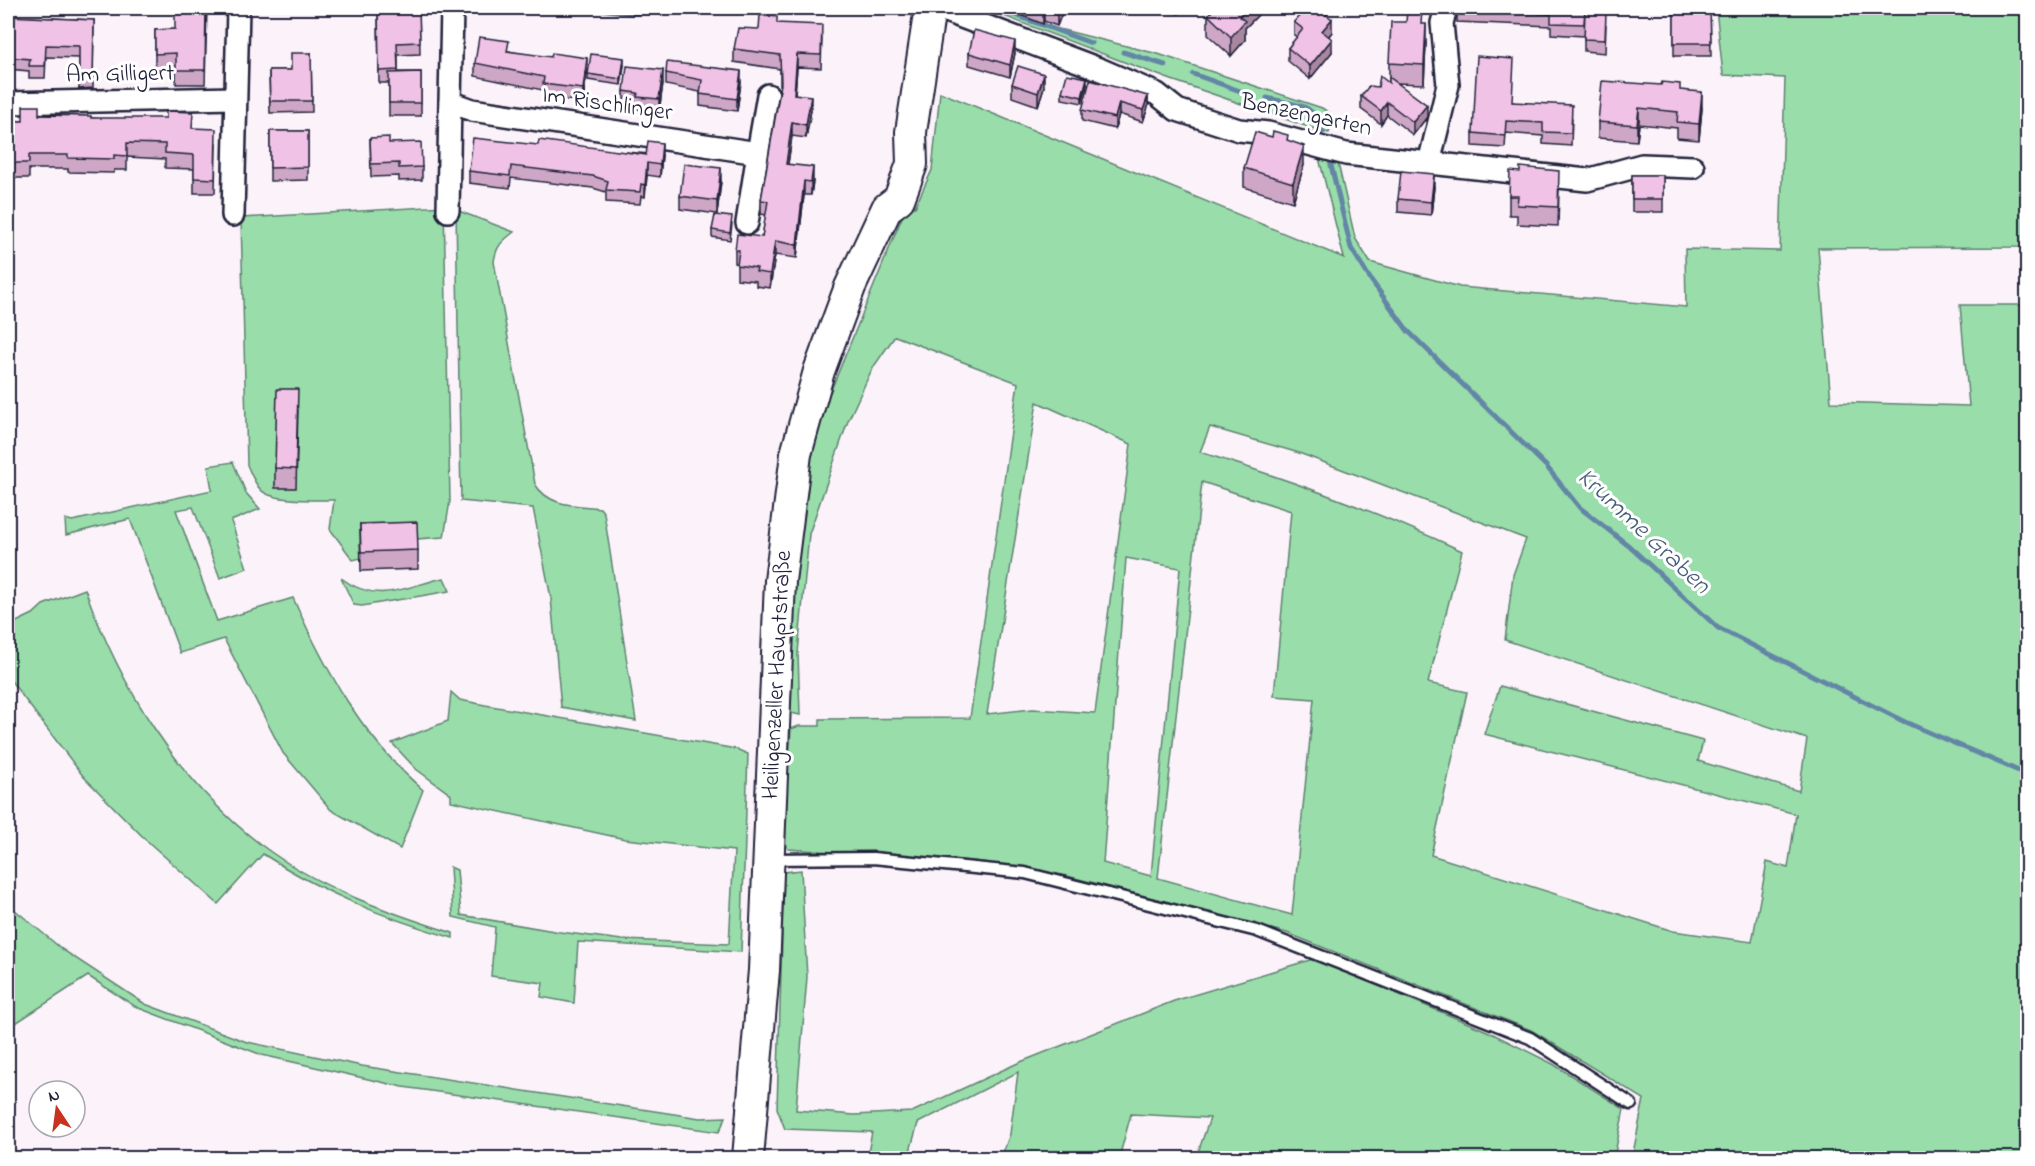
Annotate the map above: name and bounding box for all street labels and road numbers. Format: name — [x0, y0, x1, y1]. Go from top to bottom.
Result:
street label: Am Gilligert — [66, 57, 174, 93]
street label: Im Rischlinger — [540, 79, 675, 132]
street label: Benzengarten — [1236, 85, 1375, 147]
street label: Heiligenzeller Hauptstraße — [754, 549, 802, 800]

